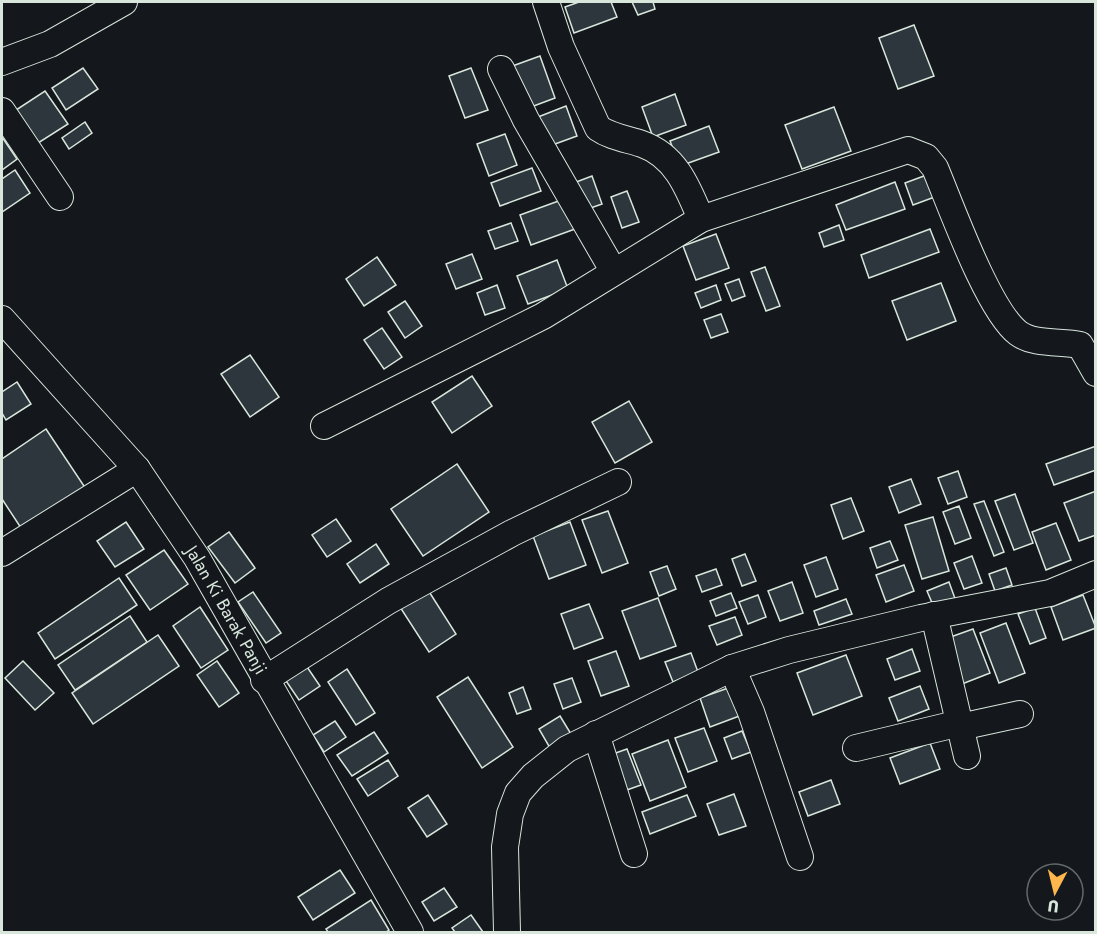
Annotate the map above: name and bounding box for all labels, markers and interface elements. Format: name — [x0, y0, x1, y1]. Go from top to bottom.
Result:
street label: Jalan Ki Barak Panji — [178, 539, 274, 679]
north arrow — [1025, 862, 1085, 922]
text: U — [1046, 894, 1060, 918]

